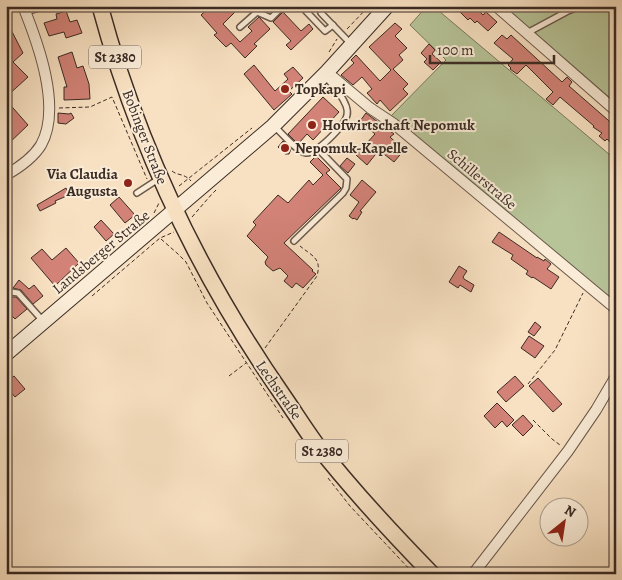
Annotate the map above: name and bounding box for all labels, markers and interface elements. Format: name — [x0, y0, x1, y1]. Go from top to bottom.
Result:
scale bar — [430, 32, 553, 64]
text: 100 m — [437, 40, 474, 60]
road number: St 2380 — [89, 46, 141, 68]
place label: Topkapi — [295, 79, 346, 99]
marker: Topkapi — [279, 83, 291, 95]
street label: Bobinger Straße — [118, 87, 172, 188]
place label: Hofwirtschaft Nepomuk — [322, 115, 475, 135]
marker: Hofwirtschaft Nepomuk — [306, 119, 318, 131]
place label: Nepomuk-Kapelle — [295, 138, 408, 158]
marker: Nepomuk-Kapelle — [279, 142, 291, 154]
street label: Schillerstraße — [443, 144, 521, 214]
place label: Via Claudia Augusta — [46, 164, 119, 201]
marker: Via Claudia Augusta — [122, 177, 134, 189]
street label: Landsberger Straße — [48, 205, 154, 299]
street label: Lechstraße — [251, 356, 307, 424]
road number: St 2380 — [296, 440, 348, 462]
north arrow — [540, 498, 590, 548]
text: N — [561, 500, 579, 522]

